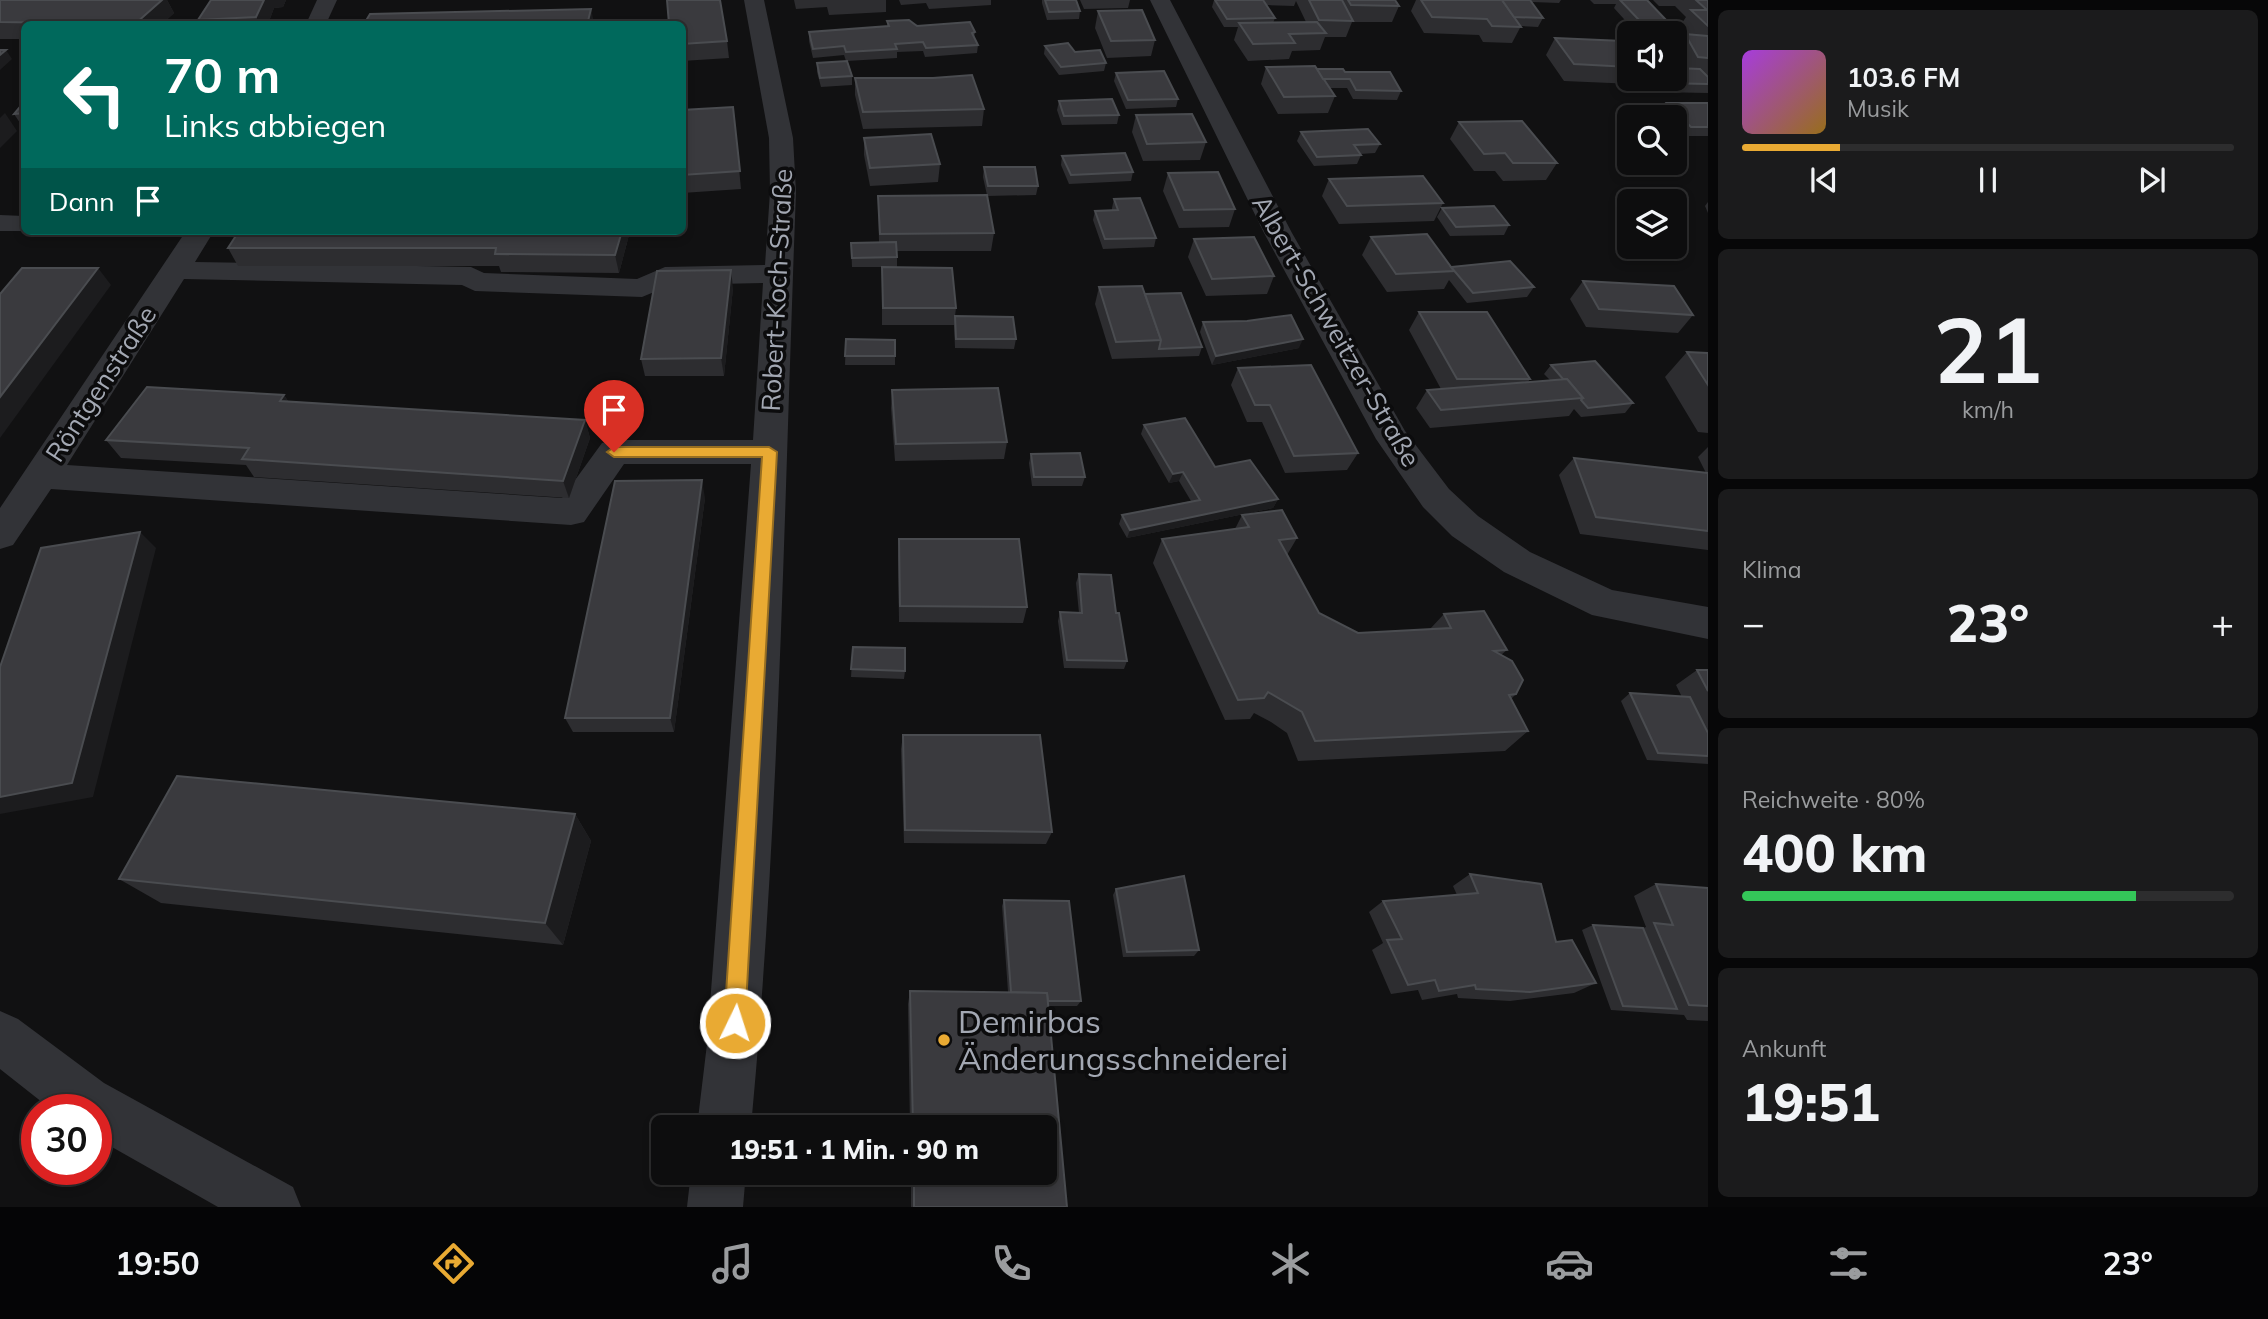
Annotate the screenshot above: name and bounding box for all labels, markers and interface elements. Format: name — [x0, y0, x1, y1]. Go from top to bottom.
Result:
map controls — [1617, 21, 1687, 259]
button: sound — [1617, 21, 1687, 91]
text: 70 m — [164, 44, 280, 105]
icon: left — [49, 49, 140, 140]
text: 103.6 FM — [1847, 61, 1960, 94]
text: Musik — [1847, 94, 1909, 123]
text: Links abbiegen — [164, 105, 386, 145]
button: search — [1617, 105, 1687, 175]
icon: previous — [1805, 161, 1843, 199]
icon: pause — [1969, 161, 2007, 199]
icon: next — [2133, 161, 2171, 199]
street label: Robert-Koch-Straße — [754, 168, 799, 412]
icon: arrive — [129, 182, 167, 220]
text: Dann — [49, 185, 115, 218]
street label: Albert-Schweitzer-Straße — [1245, 189, 1428, 472]
button: layers — [1617, 189, 1687, 259]
text: 21 — [1933, 292, 2043, 406]
street label: Röntgenstraße — [38, 300, 163, 468]
pin — [584, 380, 644, 452]
icon: arrive — [595, 391, 633, 429]
text: km/h — [1962, 395, 2014, 424]
text: Klima — [1742, 555, 1802, 584]
text: 23° — [1947, 590, 2029, 655]
text: − — [1742, 599, 1765, 647]
text: + — [2211, 599, 2234, 647]
text: Reichweite · 80% — [1742, 785, 1925, 814]
text: 400 km — [1742, 820, 1927, 885]
position arrow — [698, 986, 772, 1060]
place label: Demirbas Änderungsschneiderei — [958, 1001, 1288, 1078]
marker: Demirbas Änderungsschneiderei — [936, 1032, 952, 1048]
text: Ankunft — [1742, 1034, 1826, 1063]
text: 19:51 — [1742, 1069, 1880, 1134]
speed limit sign: 30 — [21, 1094, 112, 1185]
text: 19:51 · 1 Min. · 90 m — [729, 1133, 979, 1166]
icon: directions — [429, 1239, 478, 1288]
icon: music — [708, 1239, 757, 1288]
icon: phone — [987, 1239, 1036, 1288]
icon: climate — [1266, 1239, 1315, 1288]
icon: car — [1545, 1239, 1594, 1288]
icon: filters — [1824, 1239, 1873, 1288]
text: 19:50 — [115, 1243, 200, 1283]
text: 23° — [2102, 1243, 2153, 1283]

